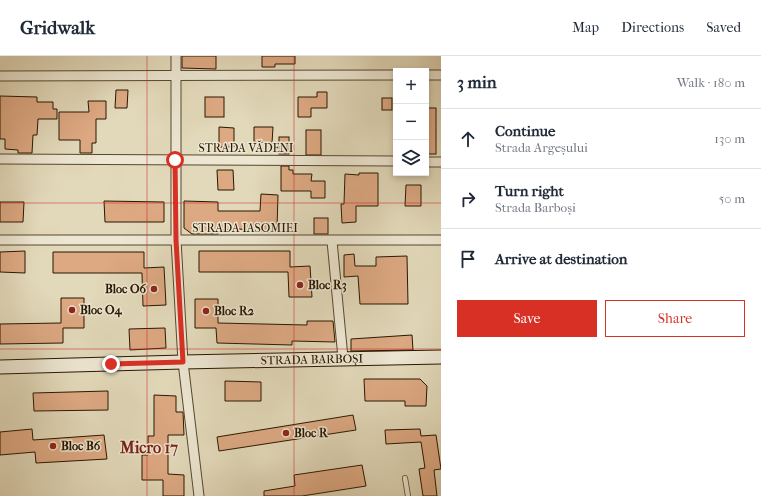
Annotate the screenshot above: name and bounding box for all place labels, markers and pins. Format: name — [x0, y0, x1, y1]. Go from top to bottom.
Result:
place label: Bloc R3 — [308, 278, 347, 293]
marker: Bloc R3 — [295, 280, 305, 290]
place label: Bloc O6 — [105, 282, 146, 296]
marker: Bloc O6 — [149, 284, 159, 294]
place label: Bloc O4 — [80, 303, 122, 318]
place label: Bloc R2 — [214, 304, 255, 318]
marker: Bloc O4 — [67, 305, 77, 315]
marker: Bloc R2 — [201, 306, 211, 316]
place label: Bloc R — [294, 426, 329, 440]
marker: Bloc R — [281, 428, 291, 438]
place label: Bloc B6 — [61, 439, 101, 453]
marker: Bloc B6 — [48, 441, 58, 451]

